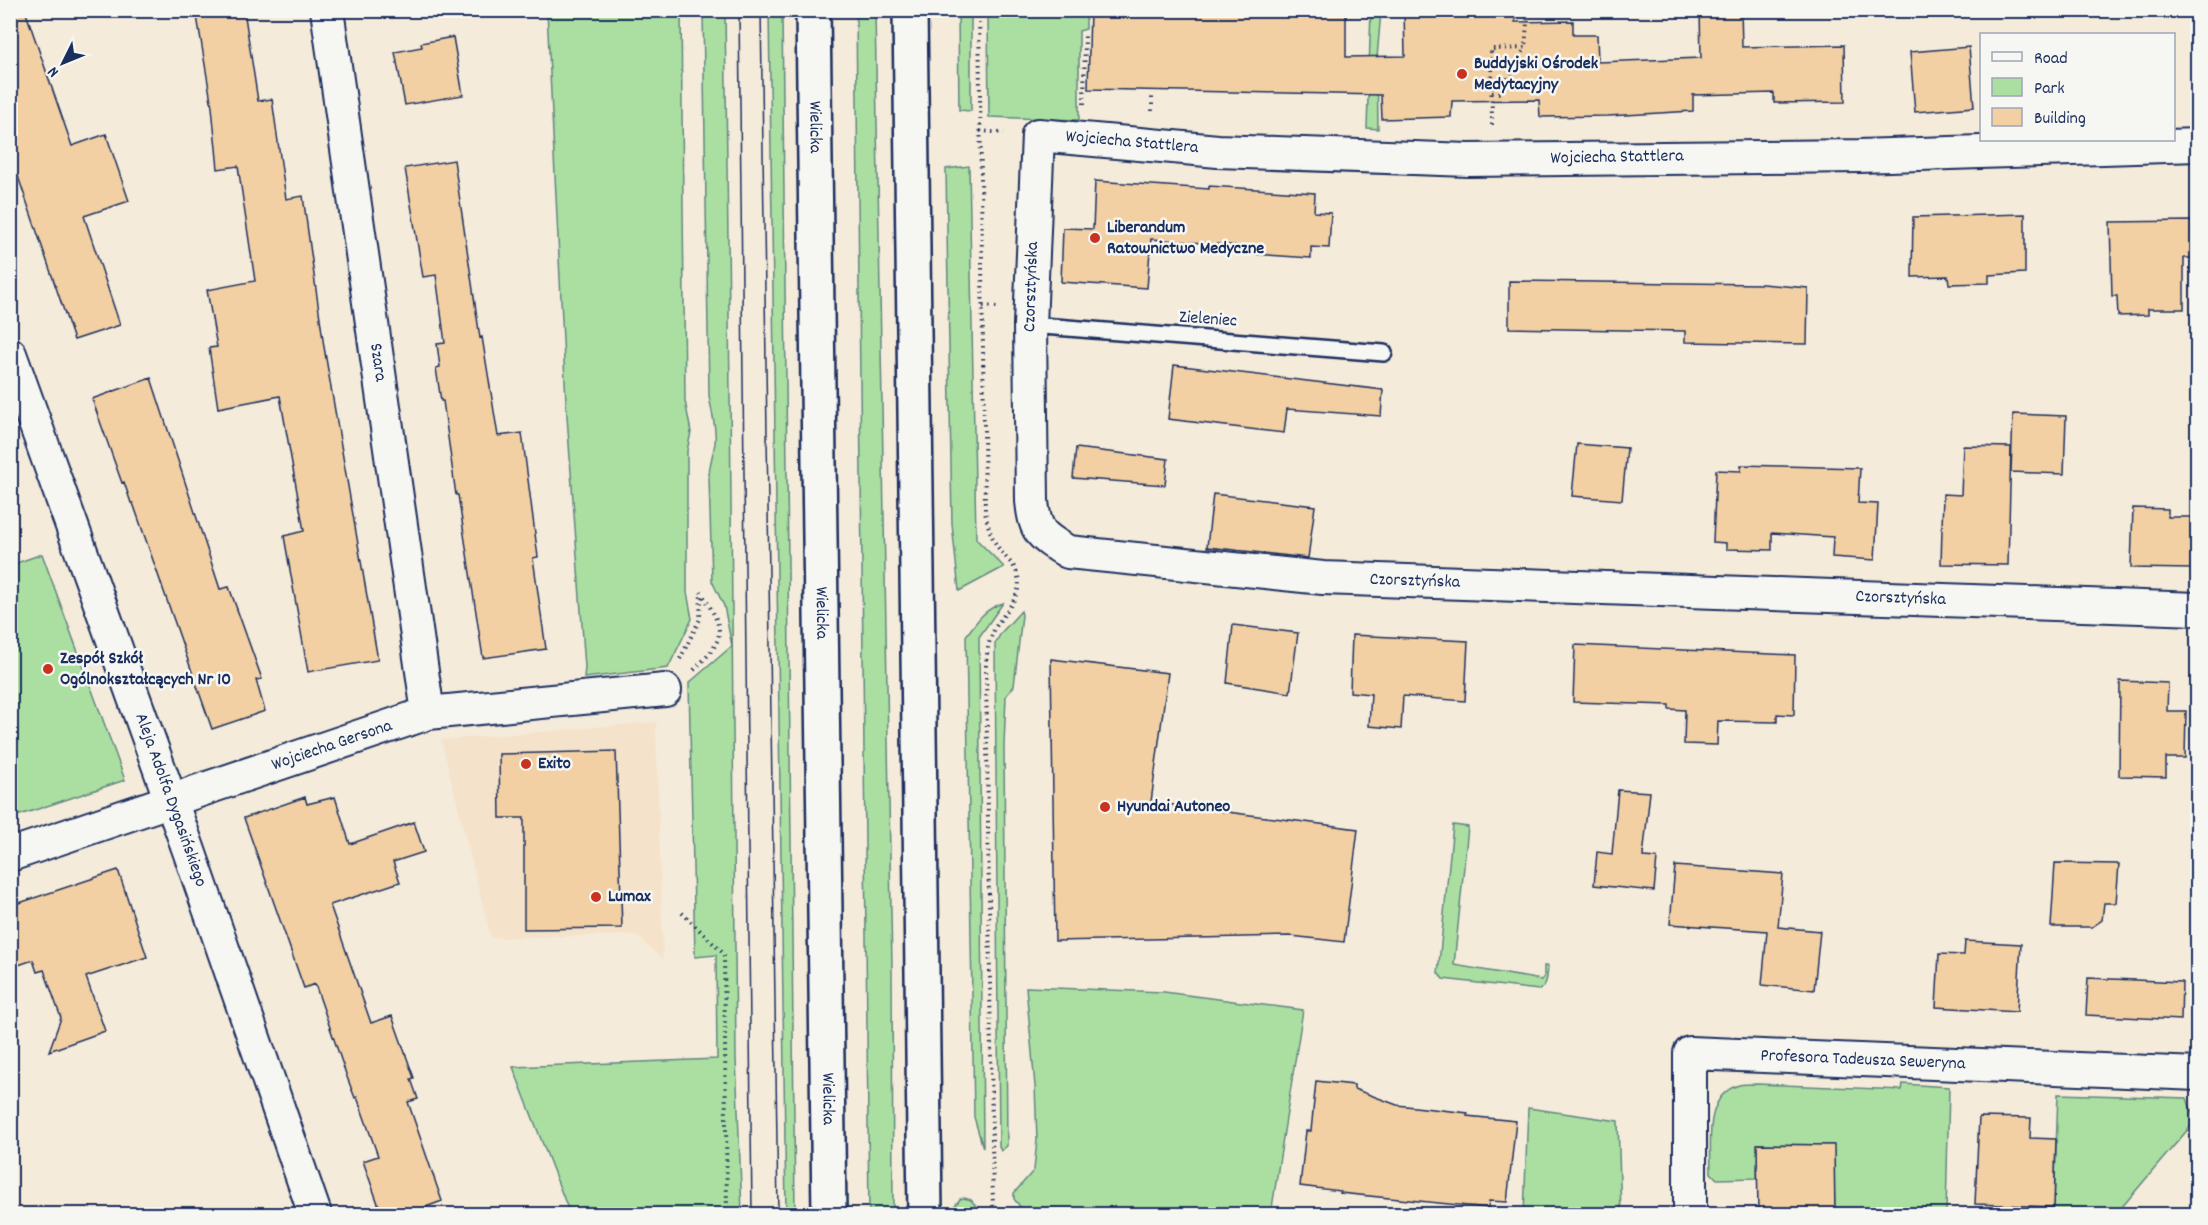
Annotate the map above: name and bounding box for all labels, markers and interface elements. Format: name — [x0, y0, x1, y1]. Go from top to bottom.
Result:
north arrow — [33, 33, 93, 93]
legend — [1980, 33, 2175, 141]
text: Road — [2034, 47, 2068, 72]
place label: Buddyjski Ośrodek Medytacyjny — [1474, 52, 1599, 98]
text: N — [43, 61, 65, 82]
marker: Buddyjski Ośrodek Medytacyjny — [1455, 67, 1469, 81]
text: Park — [2034, 77, 2065, 102]
street label: Wielicka — [802, 101, 827, 154]
text: Building — [2034, 107, 2086, 132]
street label: Wojciecha Stattlera — [1065, 125, 1200, 161]
street label: Wojciecha Stattlera — [1550, 144, 1684, 172]
place label: Liberandum Ratownictwo Medyczne — [1107, 216, 1264, 262]
marker: Liberandum Ratownictwo Medyczne — [1088, 231, 1102, 245]
street label: Czorsztyńska — [1018, 241, 1046, 333]
street label: Zieleniec — [1178, 306, 1238, 334]
street label: Szara — [363, 342, 393, 384]
street label: Czorsztyńska — [1369, 567, 1461, 595]
street label: Czorsztyńska — [1855, 584, 1947, 613]
street label: Wielicka — [808, 587, 834, 640]
place label: Zespół Szkół Ogólnokształcących Nr 10 — [60, 647, 231, 693]
marker: Zespół Szkół Ogólnokształcących Nr 10 — [41, 662, 55, 676]
street label: Aleja Adolfa Dygasińskiego — [128, 710, 213, 890]
street label: Wojciecha Gersona — [268, 713, 396, 778]
place label: Exito — [538, 752, 571, 777]
marker: Exito — [519, 757, 533, 771]
place label: Hyundai Autoneo — [1117, 795, 1230, 820]
marker: Hyundai Autoneo — [1098, 800, 1112, 814]
place label: Lumax — [608, 885, 651, 910]
marker: Lumax — [589, 890, 603, 904]
street label: Profesora Tadeusza Seweryna — [1760, 1043, 1966, 1077]
street label: Wielicka — [815, 1073, 840, 1126]

